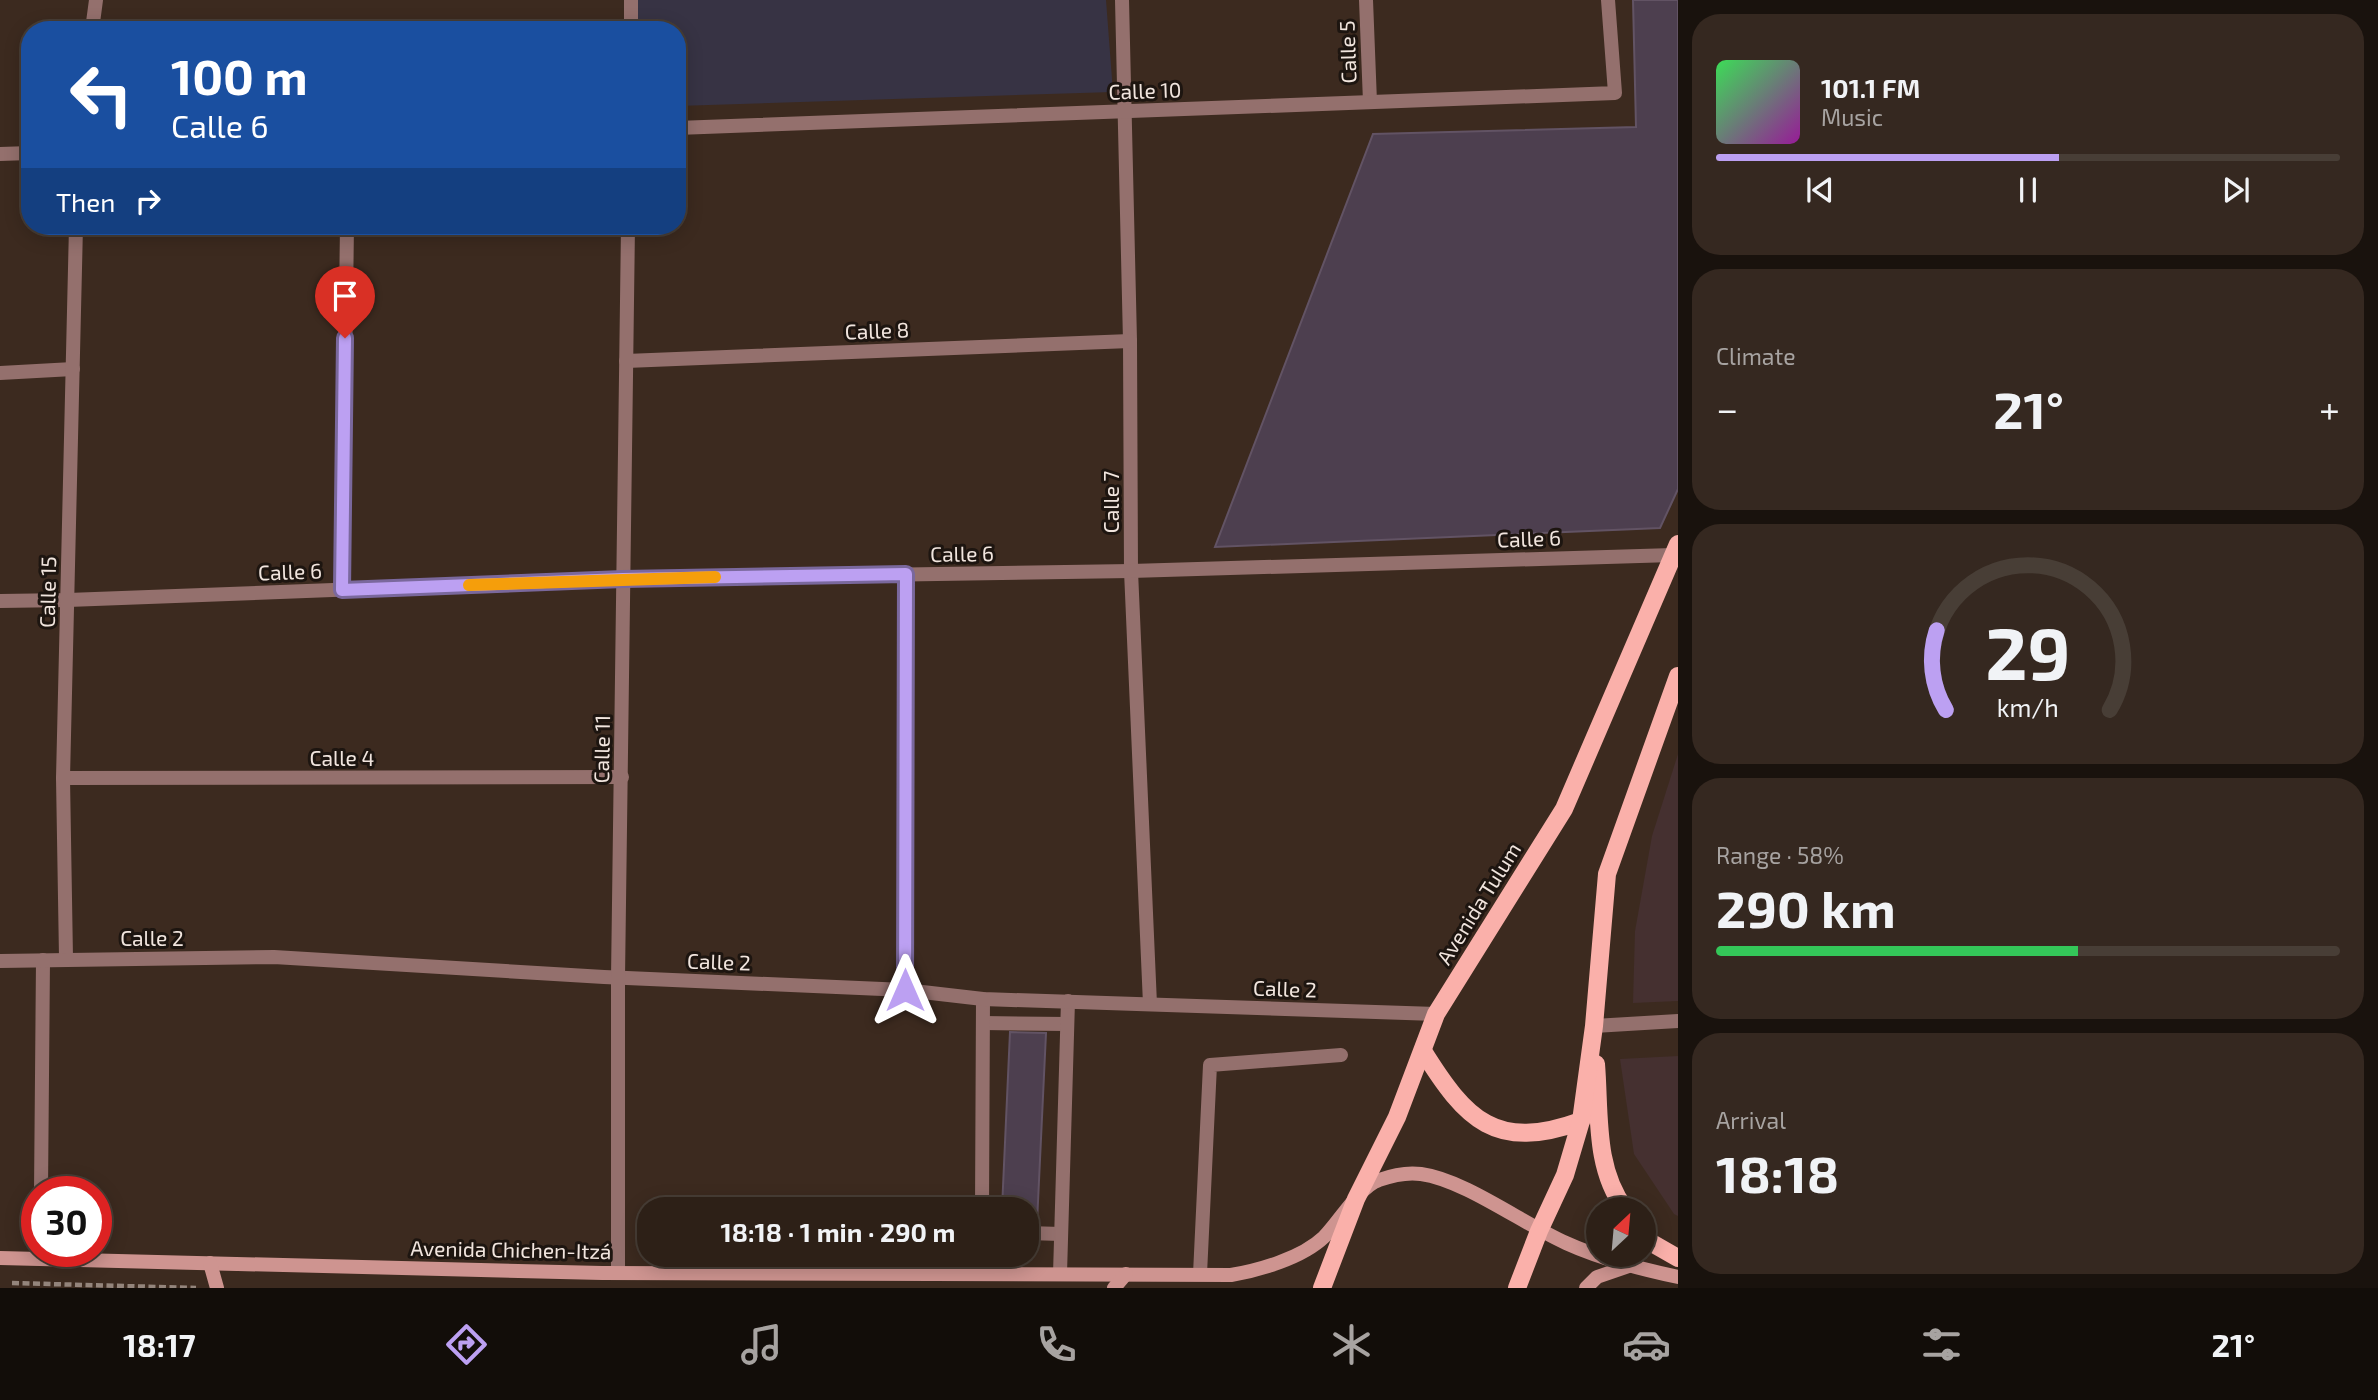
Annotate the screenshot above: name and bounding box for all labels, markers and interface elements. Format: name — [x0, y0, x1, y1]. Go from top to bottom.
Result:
street label: Calle 5 — [1333, 20, 1361, 84]
text: 100 m — [171, 46, 308, 105]
icon: left — [56, 49, 147, 140]
text: 101.1 FM — [1821, 72, 1920, 103]
street label: Calle 10 — [1108, 76, 1182, 104]
text: Music — [1821, 103, 1883, 131]
text: Calle 6 — [171, 106, 268, 144]
icon: previous — [1801, 171, 1839, 209]
icon: pause — [2009, 171, 2047, 209]
icon: next — [2217, 171, 2255, 209]
icon: right — [129, 182, 167, 220]
text: Then — [56, 186, 115, 217]
pin — [315, 266, 375, 338]
icon: arrive — [326, 277, 364, 315]
street label: Calle 8 — [844, 316, 910, 344]
text: Climate — [1716, 342, 1796, 370]
text: 21° — [1993, 377, 2064, 439]
text: − — [1716, 385, 1738, 431]
text: + — [2319, 385, 2340, 431]
street label: Calle 7 — [1098, 470, 1123, 533]
street label: Calle 6 — [1497, 524, 1561, 552]
street label: Calle 6 — [930, 540, 994, 566]
street label: Calle 15 — [34, 556, 60, 628]
street label: Calle 6 — [258, 557, 322, 585]
text: 29 — [1985, 607, 2071, 695]
text: km/h — [1997, 692, 2059, 722]
street label: Calle 11 — [588, 714, 614, 784]
street label: Calle 4 — [310, 745, 374, 770]
street label: Avenida Tulum — [1431, 837, 1525, 969]
text: Range · 58% — [1716, 841, 1844, 869]
text: 290 km — [1716, 876, 1896, 938]
street label: Calle 2 — [120, 925, 184, 950]
street label: Calle 2 — [687, 947, 751, 975]
position arrow — [868, 953, 942, 1027]
street label: Calle 2 — [1253, 974, 1317, 1002]
text: Arrival — [1716, 1106, 1786, 1134]
text: 18:18 — [1716, 1141, 1839, 1203]
speed limit sign: 30 — [21, 1176, 112, 1267]
north arrow — [1586, 1197, 1656, 1267]
map controls — [1586, 1197, 1656, 1267]
text: 18:18 · 1 min · 290 m — [721, 1216, 956, 1247]
street label: Avenida Chichen-Itzá — [410, 1235, 612, 1263]
icon: directions — [442, 1320, 491, 1369]
icon: music — [737, 1320, 786, 1369]
icon: phone — [1032, 1320, 1081, 1369]
icon: climate — [1327, 1320, 1376, 1369]
icon: car — [1622, 1320, 1671, 1369]
icon: filters — [1917, 1320, 1966, 1369]
text: 18:17 — [123, 1325, 196, 1363]
text: 21° — [2211, 1325, 2255, 1363]

